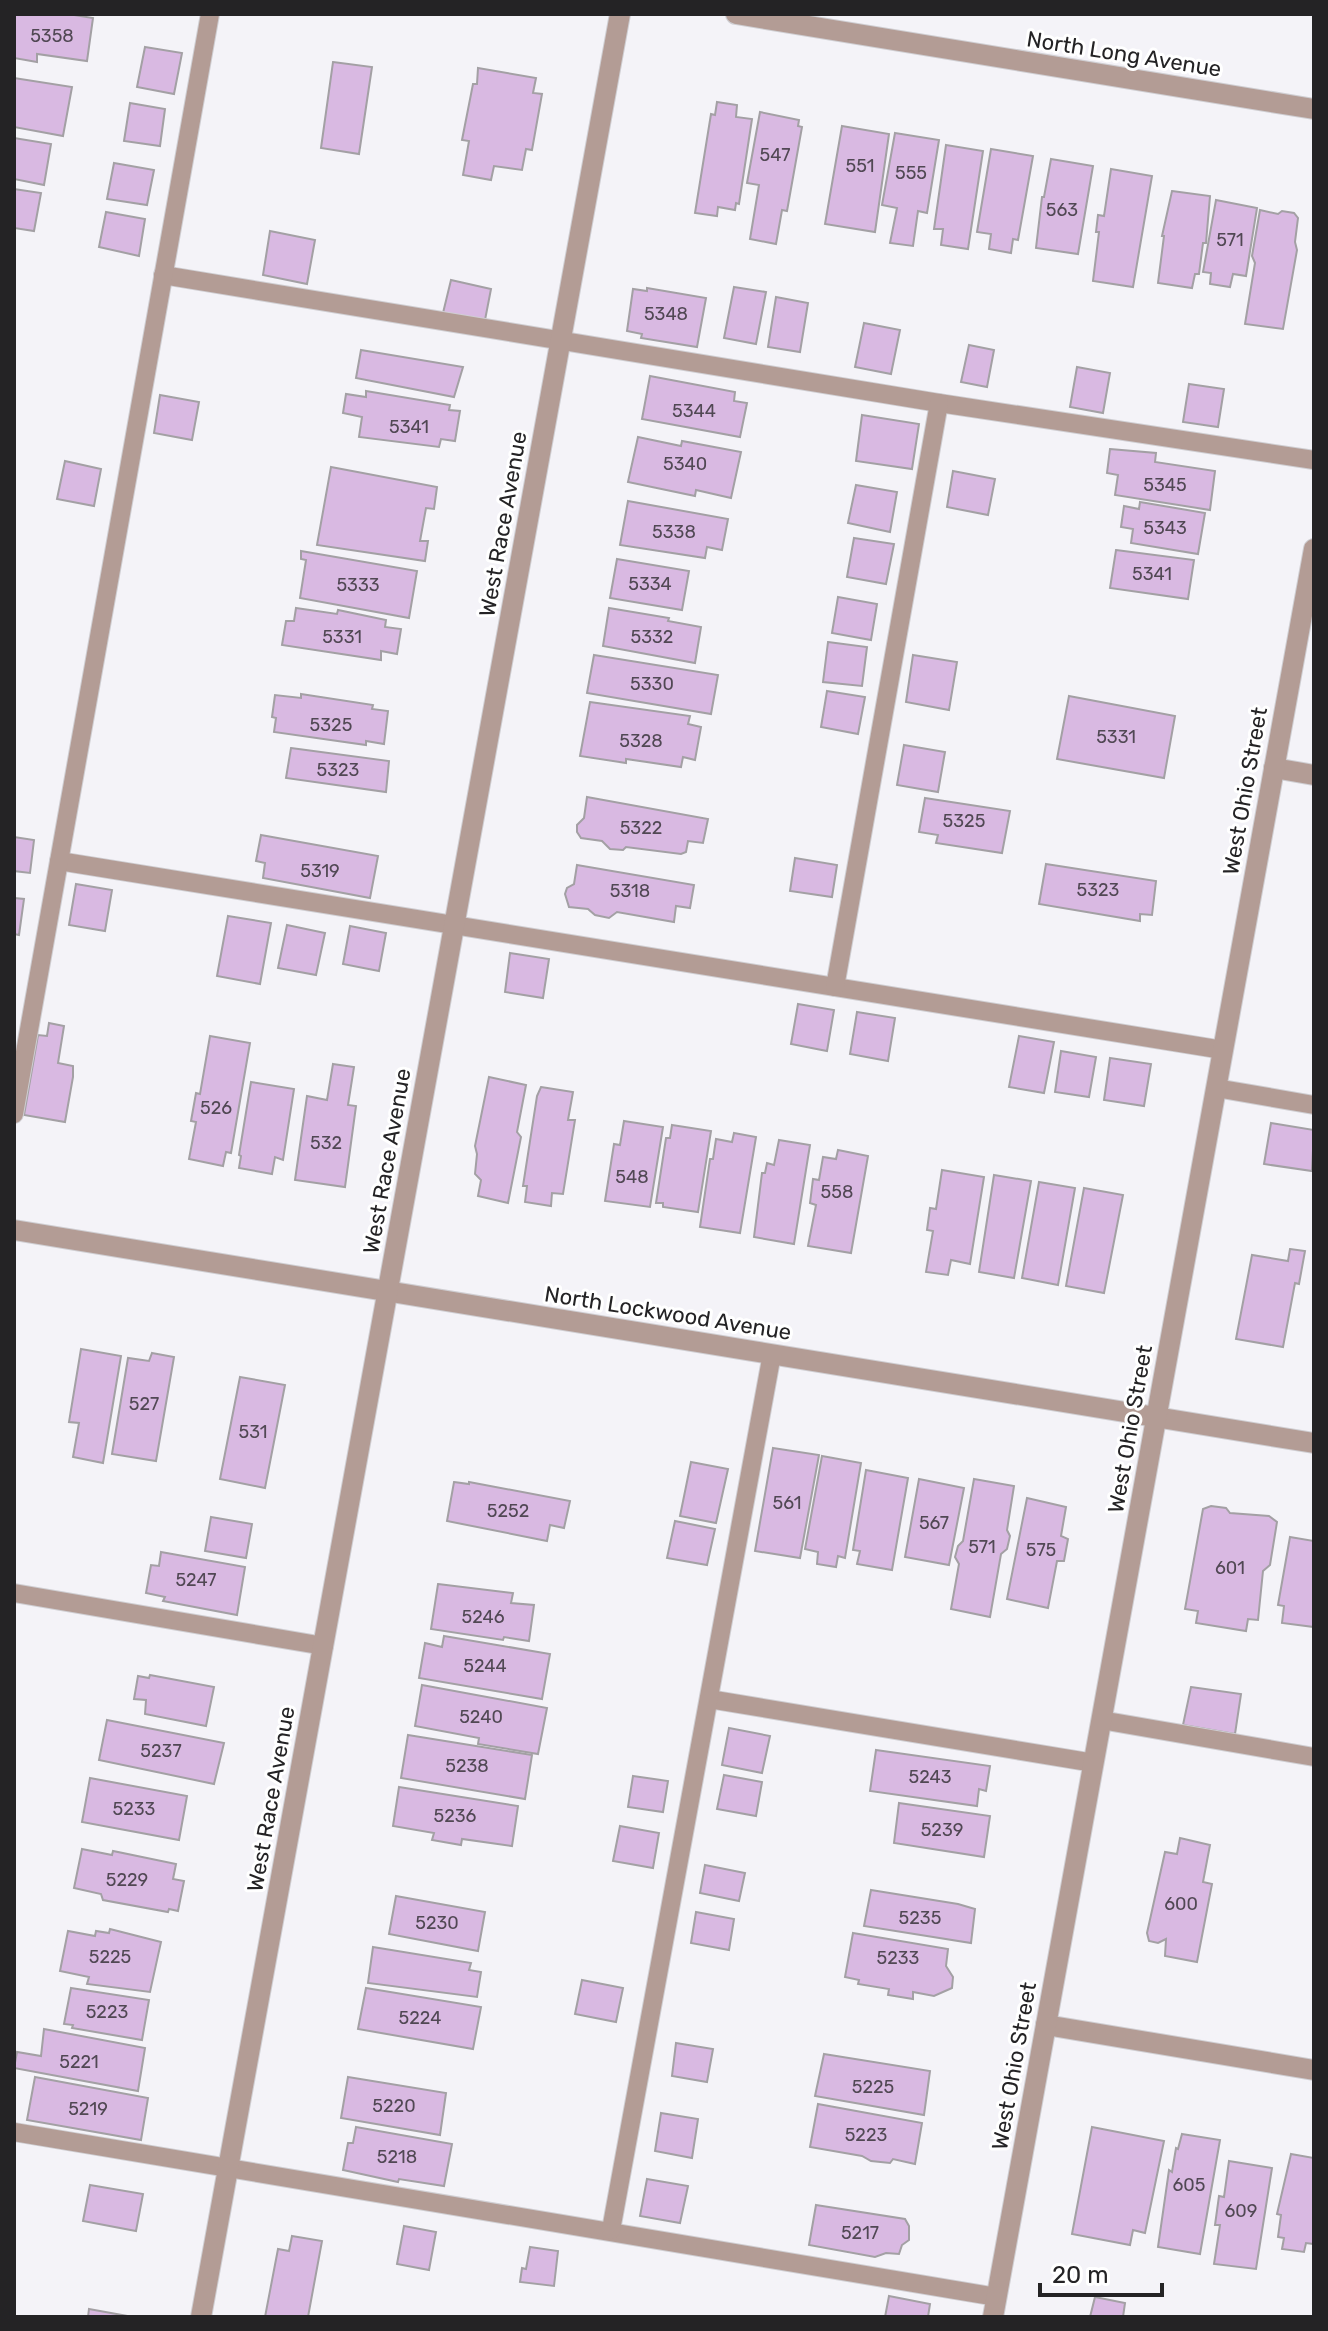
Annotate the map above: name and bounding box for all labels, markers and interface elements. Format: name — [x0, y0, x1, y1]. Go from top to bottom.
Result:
house number: 5358 — [30, 25, 74, 47]
street label: North Long Avenue — [1025, 25, 1223, 83]
house number: 547 — [760, 144, 790, 166]
house number: 551 — [846, 155, 874, 177]
house number: 555 — [895, 162, 927, 184]
house number: 563 — [1046, 199, 1078, 221]
house number: 571 — [1216, 229, 1244, 251]
house number: 5348 — [644, 303, 688, 325]
house number: 5344 — [672, 400, 716, 422]
house number: 5341 — [389, 416, 429, 438]
street label: West Race Avenue — [473, 429, 533, 619]
house number: 5340 — [663, 453, 707, 475]
house number: 5345 — [1143, 474, 1187, 496]
house number: 5343 — [1143, 517, 1187, 539]
house number: 5338 — [652, 521, 696, 543]
house number: 5341 — [1132, 563, 1172, 585]
house number: 5334 — [628, 573, 672, 595]
house number: 5333 — [336, 574, 380, 596]
house number: 5331 — [322, 626, 362, 648]
house number: 5332 — [631, 626, 673, 648]
house number: 5330 — [630, 673, 674, 695]
street label: West Ohio Street — [1217, 705, 1273, 877]
house number: 5325 — [310, 714, 352, 736]
house number: 5331 — [1096, 726, 1136, 748]
house number: 5328 — [619, 730, 663, 752]
house number: 5323 — [317, 759, 359, 781]
house number: 5325 — [943, 810, 985, 832]
house number: 5322 — [620, 817, 662, 839]
house number: 5319 — [300, 860, 340, 882]
house number: 5323 — [1077, 879, 1119, 901]
house number: 5318 — [610, 880, 650, 902]
street label: West Race Avenue — [357, 1066, 417, 1256]
house number: 526 — [200, 1097, 232, 1119]
house number: 532 — [310, 1132, 342, 1154]
house number: 548 — [615, 1166, 649, 1188]
house number: 558 — [821, 1181, 853, 1203]
street label: North Lockwood Avenue — [543, 1280, 793, 1346]
street label: West Ohio Street — [1102, 1343, 1158, 1515]
house number: 527 — [129, 1393, 159, 1415]
house number: 531 — [239, 1421, 267, 1443]
house number: 561 — [773, 1492, 801, 1514]
house number: 5252 — [487, 1500, 529, 1522]
house number: 567 — [919, 1512, 949, 1534]
house number: 571 — [968, 1536, 996, 1558]
house number: 575 — [1026, 1539, 1056, 1561]
house number: 601 — [1215, 1557, 1245, 1579]
house number: 5247 — [175, 1569, 217, 1591]
house number: 5246 — [461, 1606, 505, 1628]
house number: 5244 — [463, 1655, 507, 1677]
street label: West Race Avenue — [241, 1704, 301, 1894]
house number: 5240 — [459, 1706, 503, 1728]
house number: 5237 — [140, 1740, 182, 1762]
house number: 5238 — [445, 1755, 489, 1777]
house number: 5243 — [908, 1766, 952, 1788]
house number: 5233 — [113, 1798, 155, 1820]
house number: 5236 — [434, 1805, 477, 1827]
house number: 5239 — [921, 1819, 963, 1841]
house number: 5229 — [106, 1869, 148, 1891]
house number: 600 — [1164, 1893, 1198, 1915]
house number: 5235 — [899, 1907, 941, 1929]
house number: 5230 — [415, 1912, 459, 1934]
house number: 5225 — [89, 1946, 131, 1968]
house number: 5233 — [877, 1947, 919, 1969]
street label: West Ohio Street — [986, 1980, 1042, 2152]
house number: 5223 — [86, 2001, 128, 2023]
house number: 5224 — [399, 2007, 441, 2029]
house number: 5221 — [59, 2051, 99, 2073]
house number: 5225 — [852, 2076, 894, 2098]
house number: 5220 — [372, 2095, 416, 2117]
house number: 5219 — [68, 2098, 108, 2120]
house number: 5223 — [845, 2124, 887, 2146]
house number: 5218 — [377, 2146, 417, 2168]
house number: 605 — [1173, 2174, 1205, 2196]
house number: 609 — [1225, 2200, 1257, 2222]
house number: 5217 — [841, 2222, 879, 2244]
scale bar — [1040, 2247, 1162, 2297]
text: 20 m — [1052, 2261, 1109, 2289]

